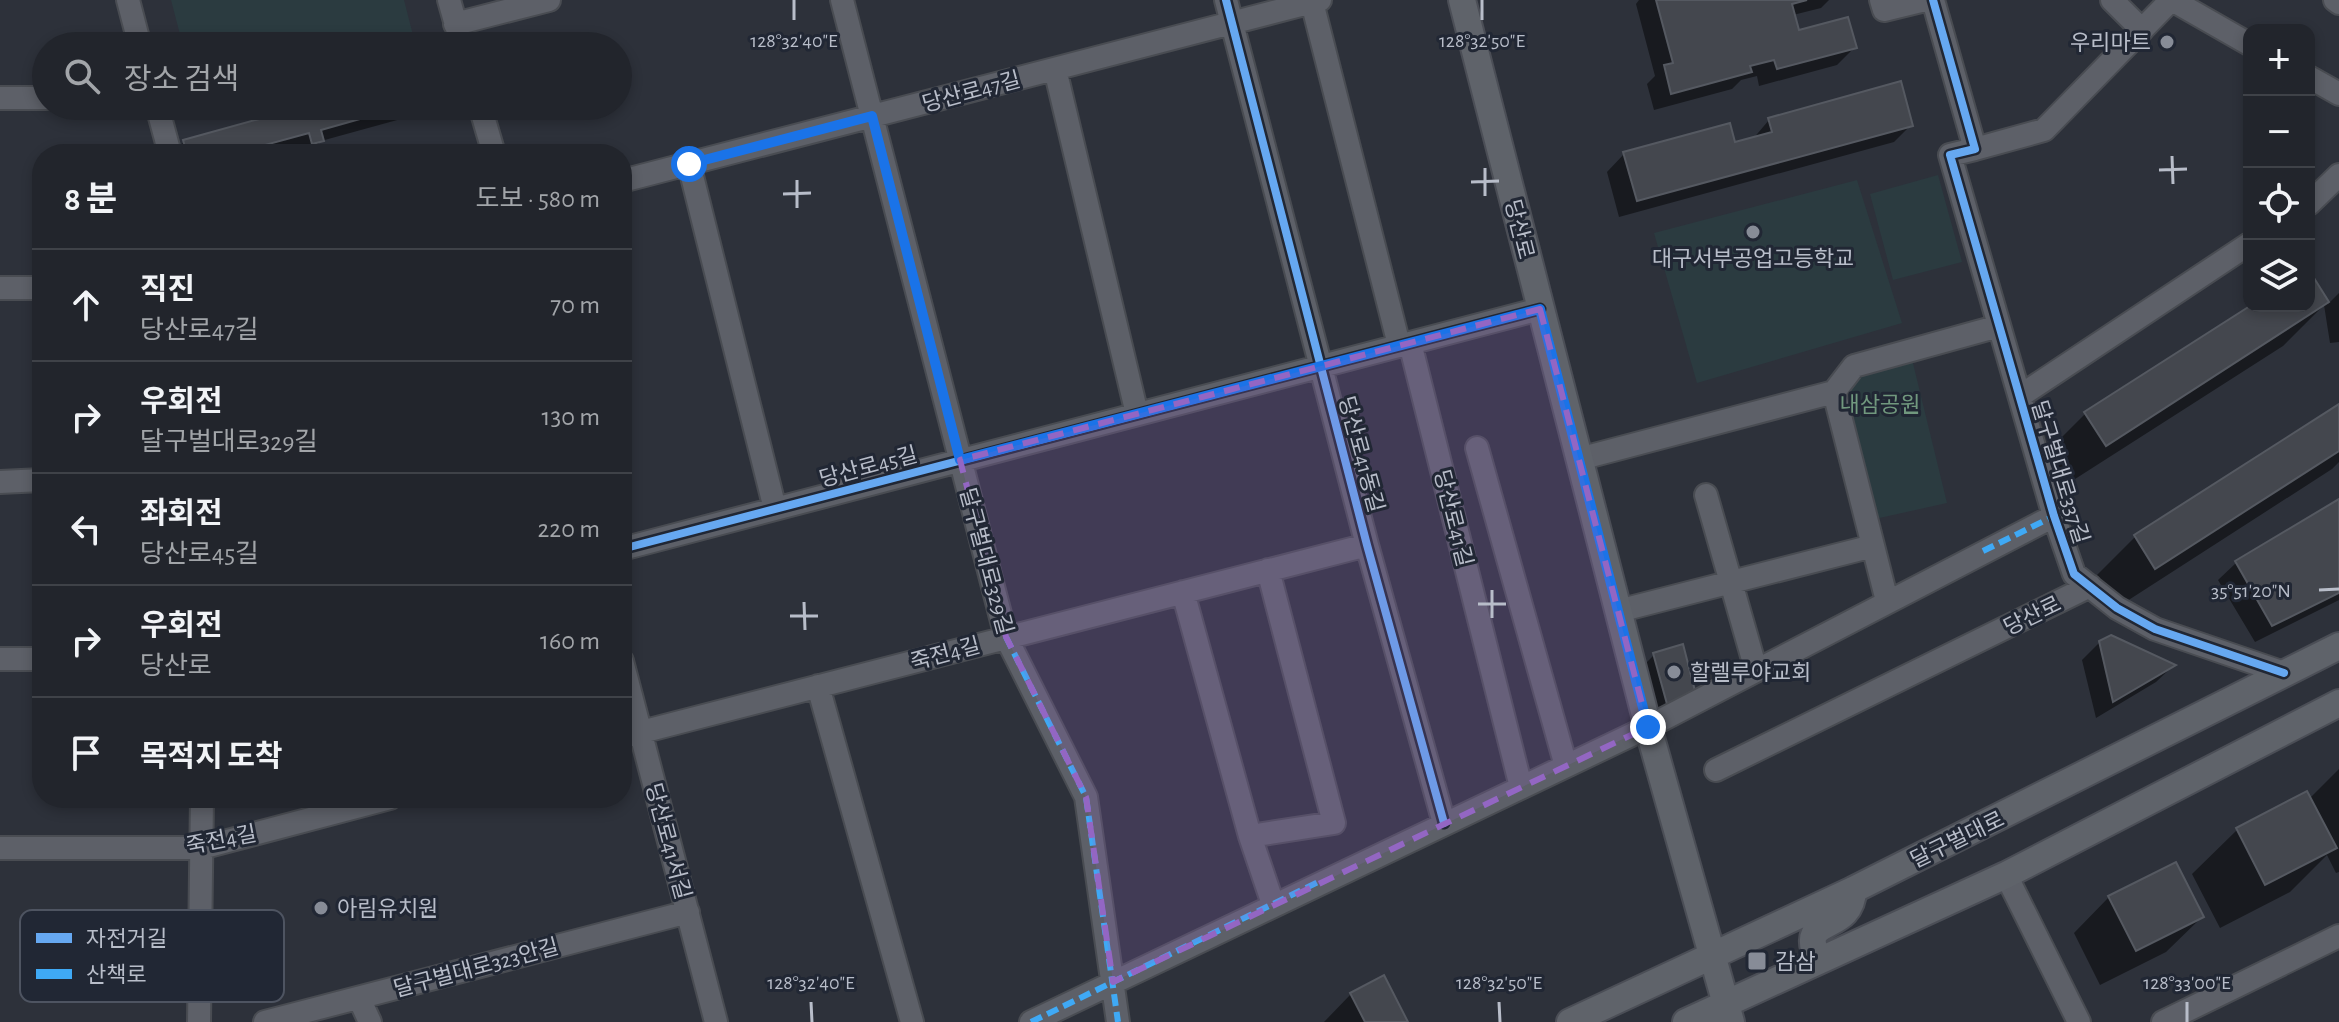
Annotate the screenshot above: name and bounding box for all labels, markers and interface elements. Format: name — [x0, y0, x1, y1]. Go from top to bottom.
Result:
map controls — [2243, 24, 2315, 312]
button: + — [2243, 24, 2315, 96]
text: 128°32'40"E — [750, 31, 838, 51]
text: 128°32'50"E — [1439, 31, 1525, 51]
search box — [32, 32, 632, 120]
place label: 우리마트 — [2070, 32, 2151, 54]
marker: 우리마트 — [2158, 33, 2176, 51]
icon: search — [60, 54, 104, 98]
text: 장소 검색 — [124, 65, 239, 95]
street label: 당산로47길 — [920, 67, 1023, 116]
button: − — [2243, 96, 2315, 168]
route start — [671, 146, 707, 182]
button: locate — [2243, 168, 2315, 240]
text: 8 분 — [64, 183, 117, 217]
text: 도보 · 580 m — [476, 186, 600, 212]
street label: 당산로 — [1501, 197, 1538, 261]
marker: 대구서부공업고등학교 — [1744, 223, 1762, 241]
button: layers — [2243, 240, 2315, 312]
place label: 대구서부공업고등학교 — [1652, 247, 1854, 270]
text: 직진 — [140, 275, 195, 305]
icon: ahead — [64, 283, 108, 327]
text: 70 m — [550, 292, 600, 318]
text: 당산로47길 — [140, 317, 259, 343]
text: 우회전 — [140, 387, 223, 417]
park label: 내삼공원 — [1840, 393, 1920, 416]
street label: 당산로41동길 — [1335, 394, 1388, 515]
icon: right — [64, 395, 108, 439]
street label: 달구벌대로337길 — [2028, 398, 2093, 547]
text: 130 m — [542, 404, 600, 430]
text: 달구벌대로329길 — [140, 429, 318, 455]
street label: 당산로45길 — [816, 442, 920, 491]
street label: 당산로41길 — [1430, 467, 1477, 569]
street label: 달구벌대로329길 — [956, 485, 1017, 637]
text: 좌회전 — [140, 499, 223, 529]
icon: left — [64, 507, 108, 551]
text: 220 m — [538, 516, 600, 542]
text: 당산로45길 — [140, 541, 259, 567]
text: 35°51'20"N — [2211, 581, 2291, 601]
street label: 당산로 — [2000, 592, 2065, 639]
text: 우회전 — [140, 611, 223, 641]
icon: right — [64, 619, 108, 663]
text: 160 m — [540, 628, 600, 654]
street label: 죽전4길 — [908, 633, 983, 674]
text: 당산로 — [140, 653, 212, 679]
place label: 할렐루야교회 — [1690, 661, 1811, 684]
marker: 할렐루야교회 — [1665, 663, 1683, 681]
route end — [1630, 709, 1666, 745]
icon: arrive — [64, 731, 108, 775]
text: 목적지 도착 — [140, 742, 283, 772]
street label: 당산로41서길 — [642, 781, 695, 902]
street label: 달구벌대로 — [1907, 807, 2008, 872]
street label: 죽전4길 — [184, 821, 258, 858]
place label: 아림유치원 — [337, 897, 438, 920]
marker: 아림유치원 — [312, 899, 330, 917]
legend — [20, 910, 284, 1002]
text: 자전거길 — [86, 927, 167, 950]
street label: 달구벌대로323안길 — [391, 934, 561, 1001]
marker: 감삼 — [1746, 950, 1768, 972]
place label: 감삼 — [1775, 950, 1815, 973]
text: 산책로 — [86, 963, 147, 986]
text: 128°32'40"E — [767, 973, 855, 993]
text: 128°32'50"E — [1456, 973, 1542, 993]
text: 128°33'00"E — [2143, 973, 2231, 993]

